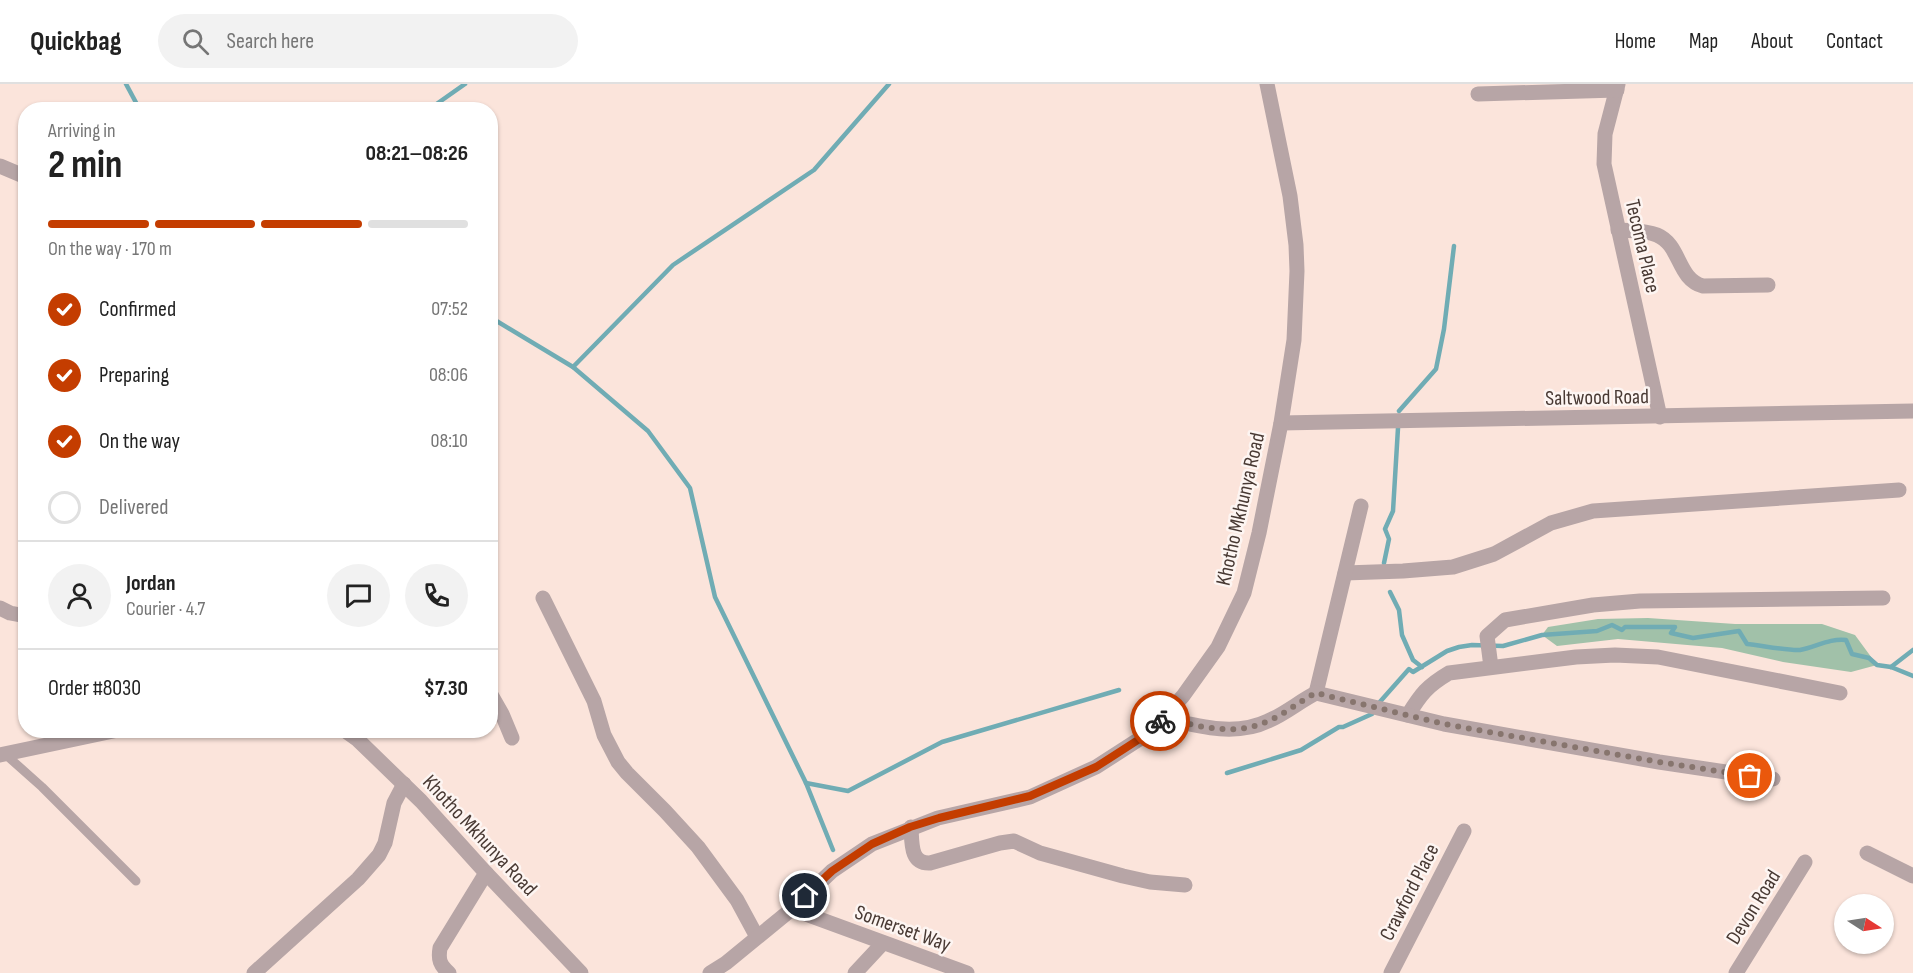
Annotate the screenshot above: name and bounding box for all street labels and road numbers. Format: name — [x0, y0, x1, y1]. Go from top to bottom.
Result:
street label: Tecoma Place — [1620, 197, 1665, 295]
street label: Saltwood Road — [1545, 384, 1649, 411]
street label: Khotho Mkhunya Road — [1211, 430, 1270, 588]
street label: Khotho Mkhunya Road — [417, 770, 542, 901]
street label: Crawford Place — [1374, 840, 1444, 945]
street label: Devon Road — [1721, 866, 1786, 949]
street label: Somerset Way — [851, 900, 954, 957]

